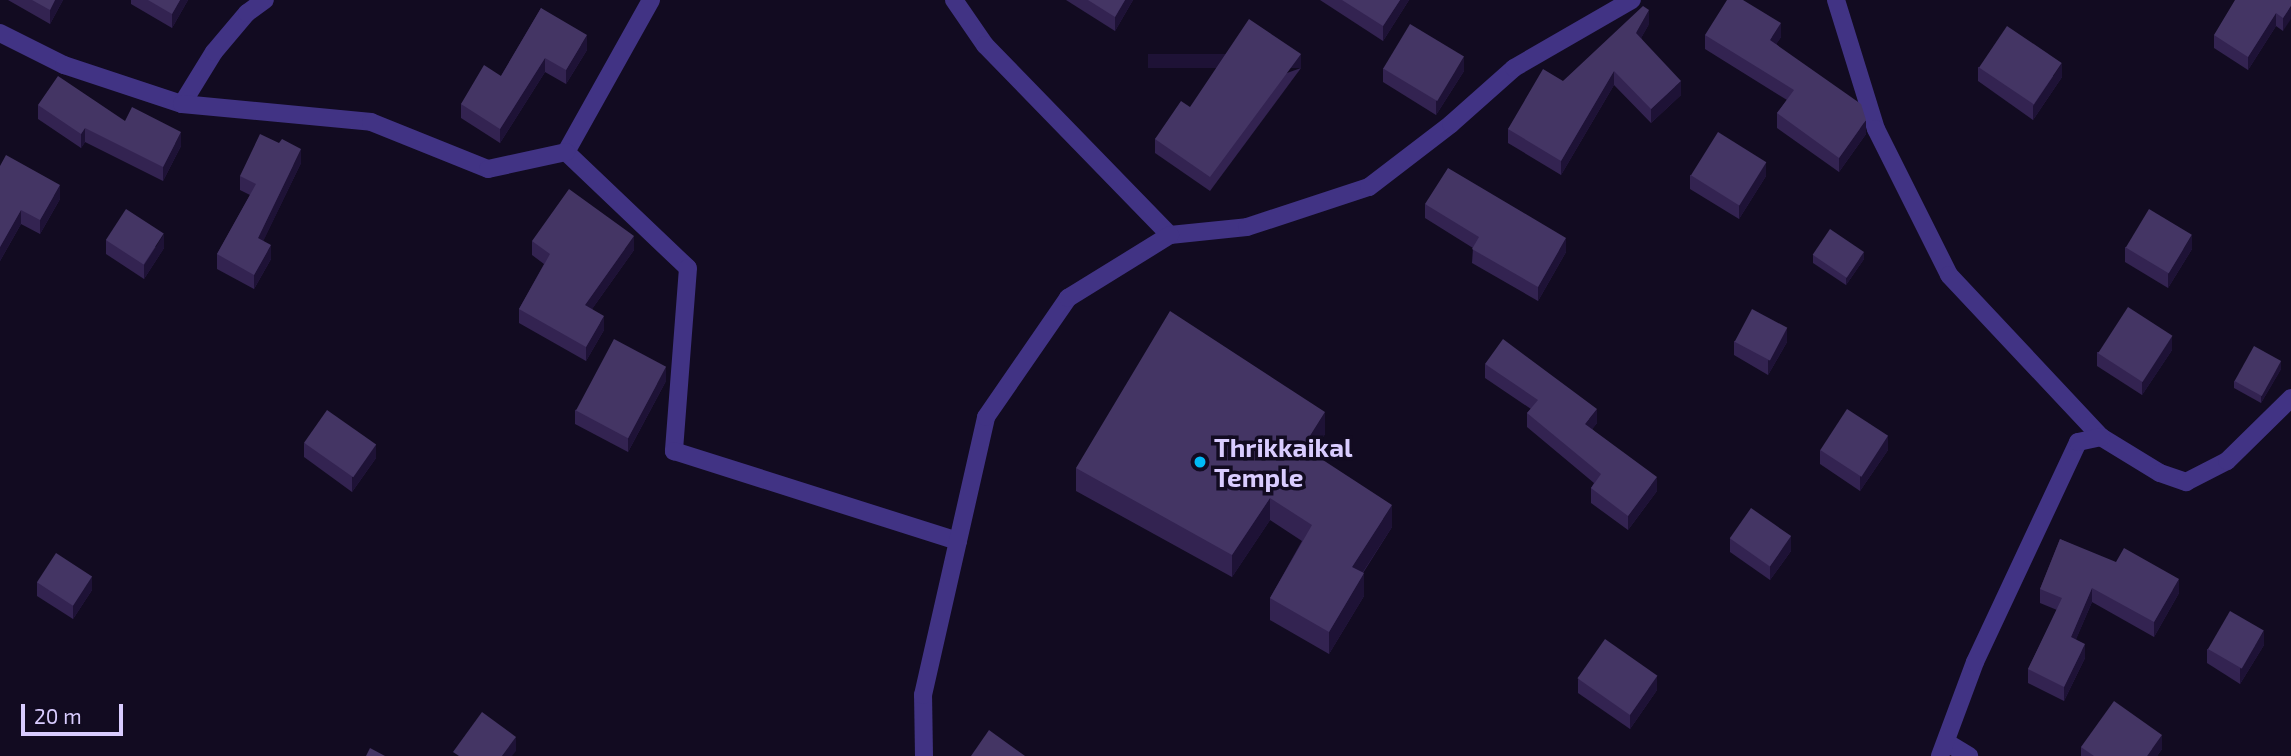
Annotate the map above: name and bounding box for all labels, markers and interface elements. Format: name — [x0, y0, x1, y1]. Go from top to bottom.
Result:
place label: Thrikkaikal Temple — [1214, 431, 1353, 492]
marker: Thrikkaikal Temple — [1192, 454, 1208, 470]
scale bar — [24, 690, 126, 734]
text: 20 m — [34, 703, 82, 728]

